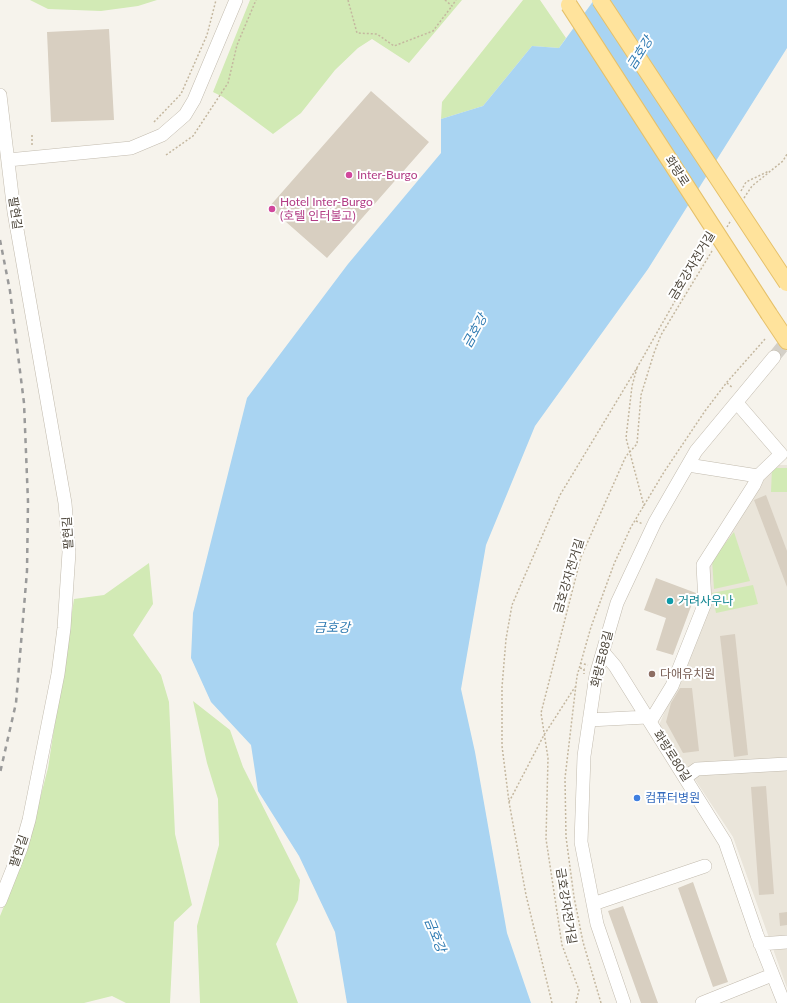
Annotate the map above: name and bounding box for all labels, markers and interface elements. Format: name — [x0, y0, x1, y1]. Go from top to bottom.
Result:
water label: 금호강 — [624, 34, 656, 72]
street label: 화랑로 — [662, 153, 692, 189]
place label: Inter-Burgo — [357, 168, 418, 182]
marker: Inter-Burgo — [344, 170, 354, 180]
place label: Hotel Inter-Burgo (호텔 인터불고) — [280, 195, 373, 223]
street label: 팔현길 — [6, 196, 24, 230]
marker: Hotel Inter-Burgo (호텔 인터불고) — [267, 204, 277, 214]
street label: 금호강자전거길 — [666, 229, 718, 303]
water label: 금호강 — [459, 312, 491, 350]
street label: 팔현길 — [60, 516, 76, 550]
street label: 금호강자전거길 — [551, 537, 587, 615]
place label: 거려사우나 — [678, 594, 733, 608]
marker: 거려사우나 — [665, 596, 675, 606]
water label: 금호강 — [314, 620, 350, 636]
street label: 화랑로88길 — [588, 629, 616, 689]
place label: 다애유치원 — [660, 667, 715, 681]
marker: 다애유치원 — [647, 669, 657, 679]
street label: 화랑로80길 — [650, 728, 694, 784]
place label: 컴퓨터병원 — [645, 791, 700, 805]
marker: 컴퓨터병원 — [632, 793, 642, 803]
street label: 팔현길 — [7, 833, 31, 869]
street label: 금호강자전거길 — [553, 867, 579, 945]
water label: 금호강 — [421, 915, 449, 955]

